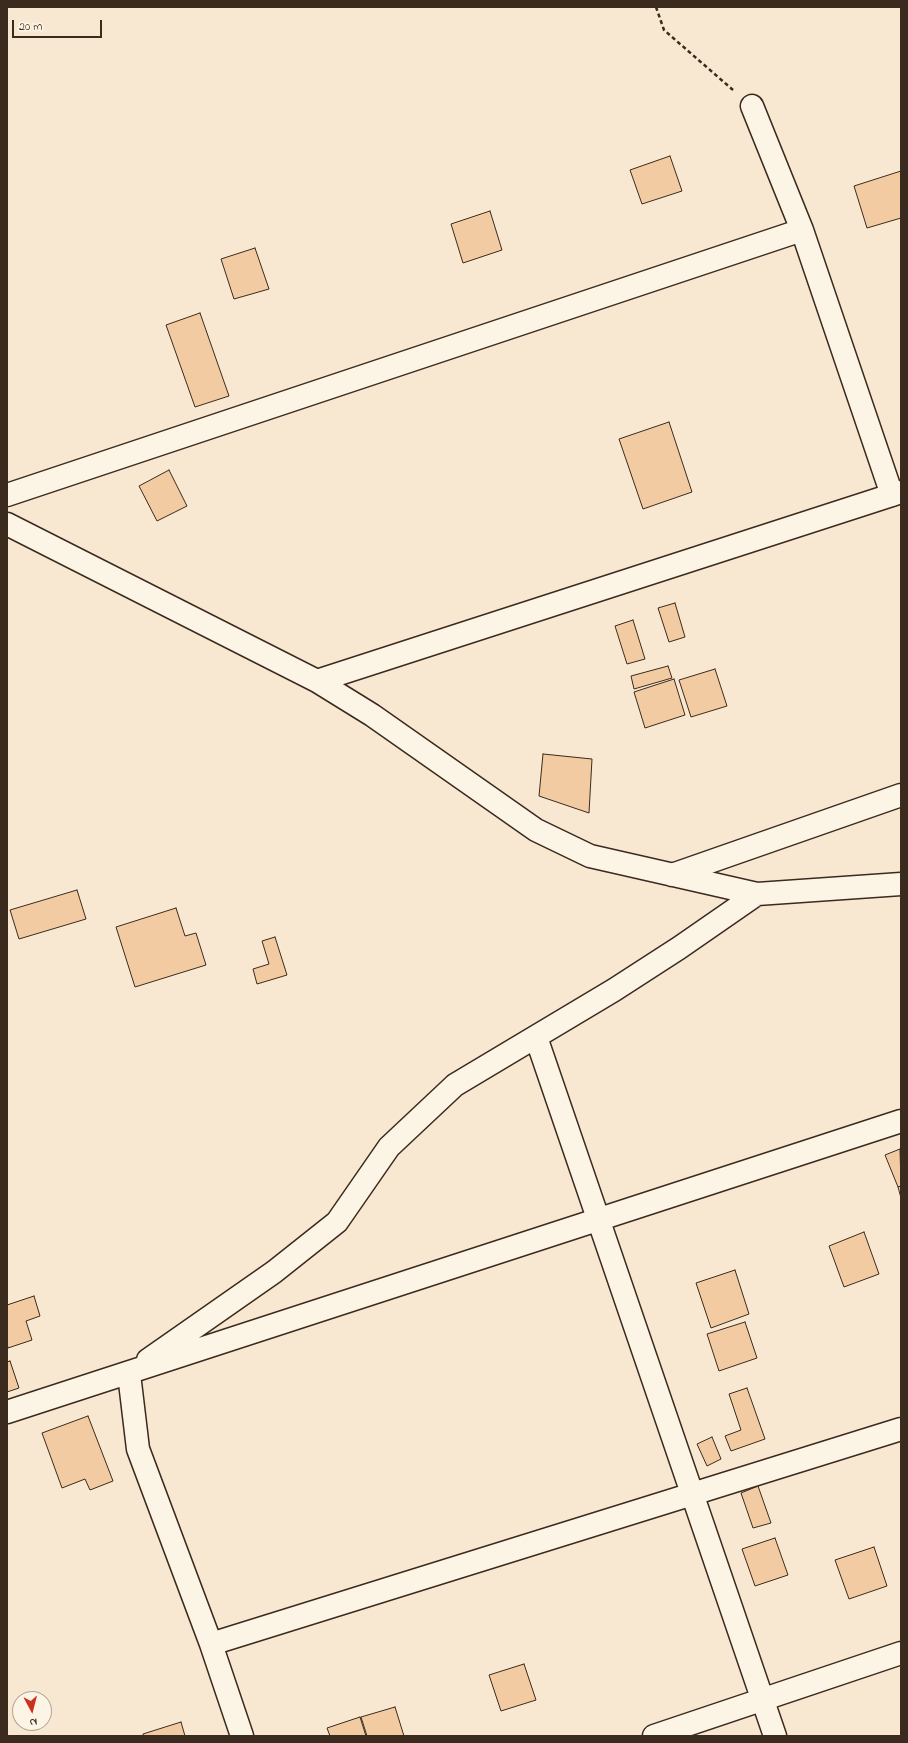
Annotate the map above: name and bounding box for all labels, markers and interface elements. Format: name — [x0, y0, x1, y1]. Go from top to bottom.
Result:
scale bar — [14, 12, 104, 38]
text: 20 m — [19, 18, 42, 36]
north arrow — [12, 1691, 52, 1731]
text: N — [29, 1714, 38, 1730]

